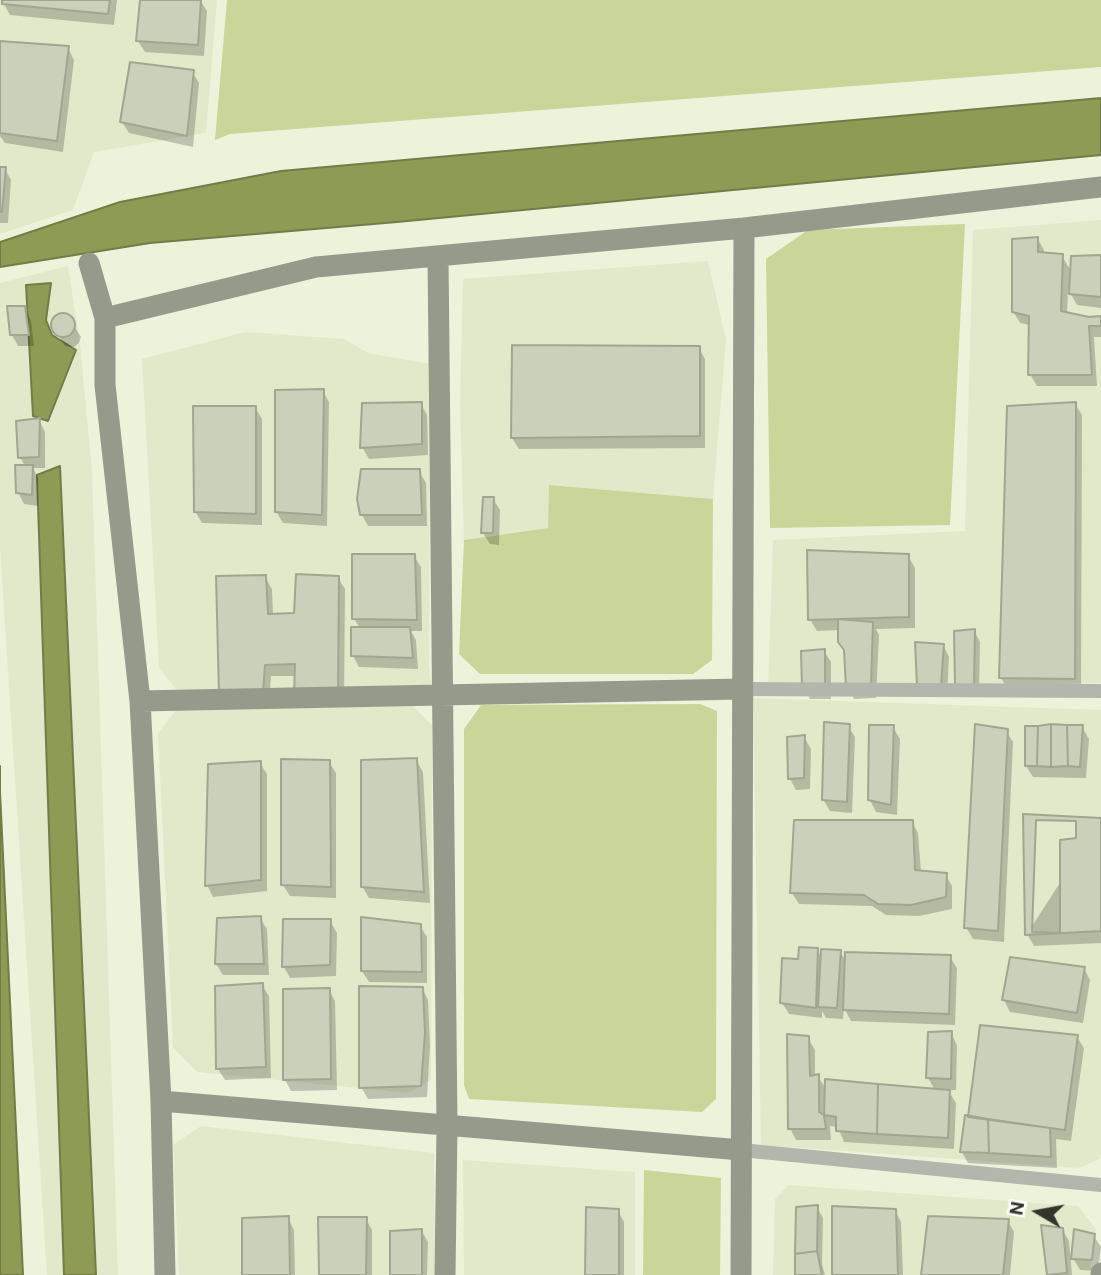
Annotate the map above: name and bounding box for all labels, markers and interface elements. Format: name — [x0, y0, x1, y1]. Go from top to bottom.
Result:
north arrow — [1003, 1177, 1073, 1247]
text: N — [1004, 1200, 1029, 1217]

